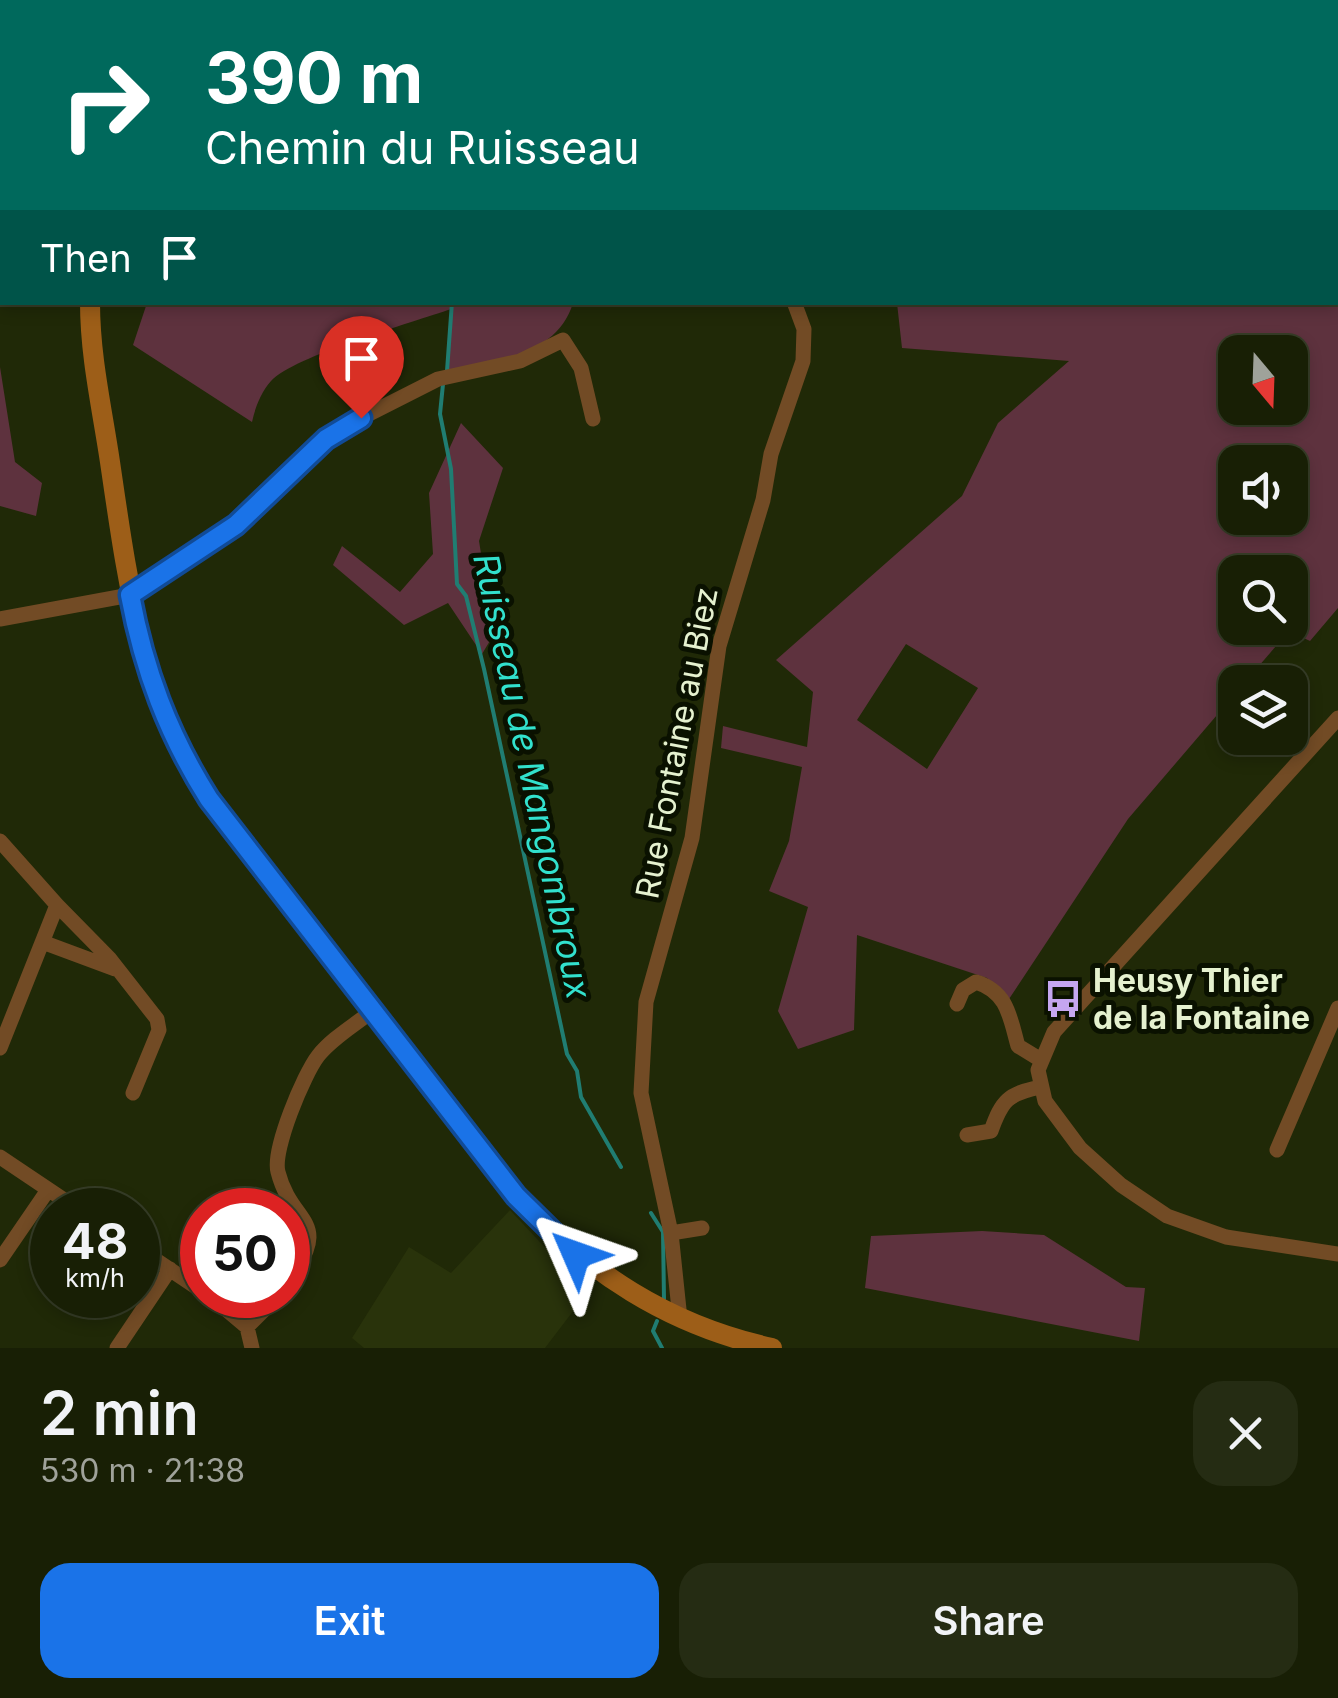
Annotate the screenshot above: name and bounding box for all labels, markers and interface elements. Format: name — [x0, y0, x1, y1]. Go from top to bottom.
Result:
text: 390 m — [205, 35, 423, 120]
icon: right — [40, 40, 170, 170]
text: Chemin du Ruisseau — [205, 120, 640, 175]
icon: arrive — [152, 230, 207, 285]
text: Then — [40, 235, 132, 281]
pin — [319, 316, 404, 419]
icon: arrive — [334, 331, 389, 386]
north arrow — [1218, 335, 1308, 425]
map controls — [1218, 335, 1308, 755]
button: sound — [1218, 445, 1308, 535]
water label: Ruisseau de Mangombroux — [465, 549, 601, 1003]
button: search — [1218, 555, 1308, 645]
street label: Rue Fontaine au Biez — [627, 584, 726, 902]
button: layers — [1218, 665, 1308, 755]
place label: Heusy Thier de la Fontaine — [1093, 961, 1310, 1037]
bus stop icon: Heusy Thier de la Fontaine — [1042, 978, 1084, 1020]
speed limit sign: 50 — [180, 1188, 310, 1318]
position arrow — [524, 1203, 628, 1307]
text: 48 — [62, 1211, 128, 1271]
text: km/h — [65, 1263, 125, 1293]
text: 2 min — [40, 1377, 199, 1449]
button: close — [1193, 1381, 1298, 1486]
text: 530 m · 21:38 — [40, 1451, 245, 1490]
button: Exit — [40, 1563, 659, 1678]
button: Share — [679, 1563, 1298, 1678]

